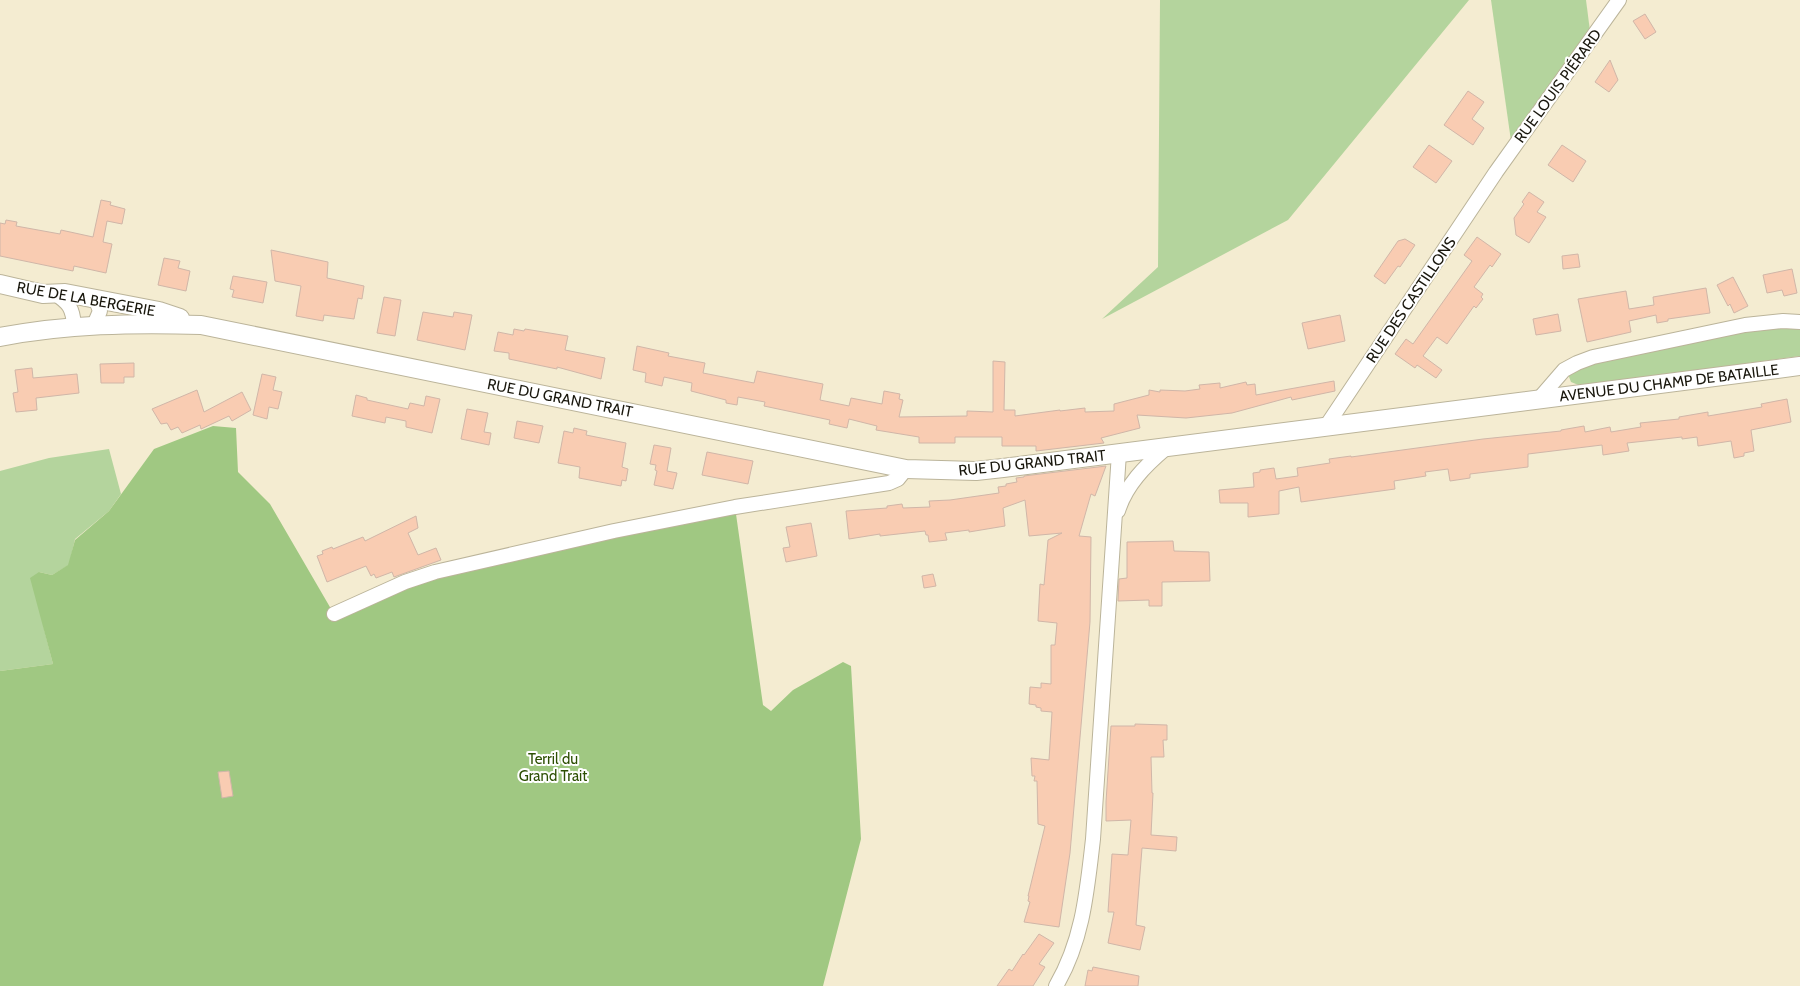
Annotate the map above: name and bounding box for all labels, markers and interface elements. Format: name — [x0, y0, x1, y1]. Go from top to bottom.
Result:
street label: RUE LOUIS PIÉRARD — [1510, 25, 1605, 146]
street label: RUE DES CASTILLONS — [1362, 234, 1460, 366]
street label: RUE DE LA BERGERIE — [15, 278, 157, 320]
street label: AVENUE DU CHAMP DE BATAILLE — [1558, 361, 1780, 405]
street label: RUE DU GRAND TRAIT — [486, 375, 634, 421]
street label: RUE DU GRAND TRAIT — [957, 446, 1107, 480]
park label: Terril du Grand Trait — [519, 750, 587, 785]

